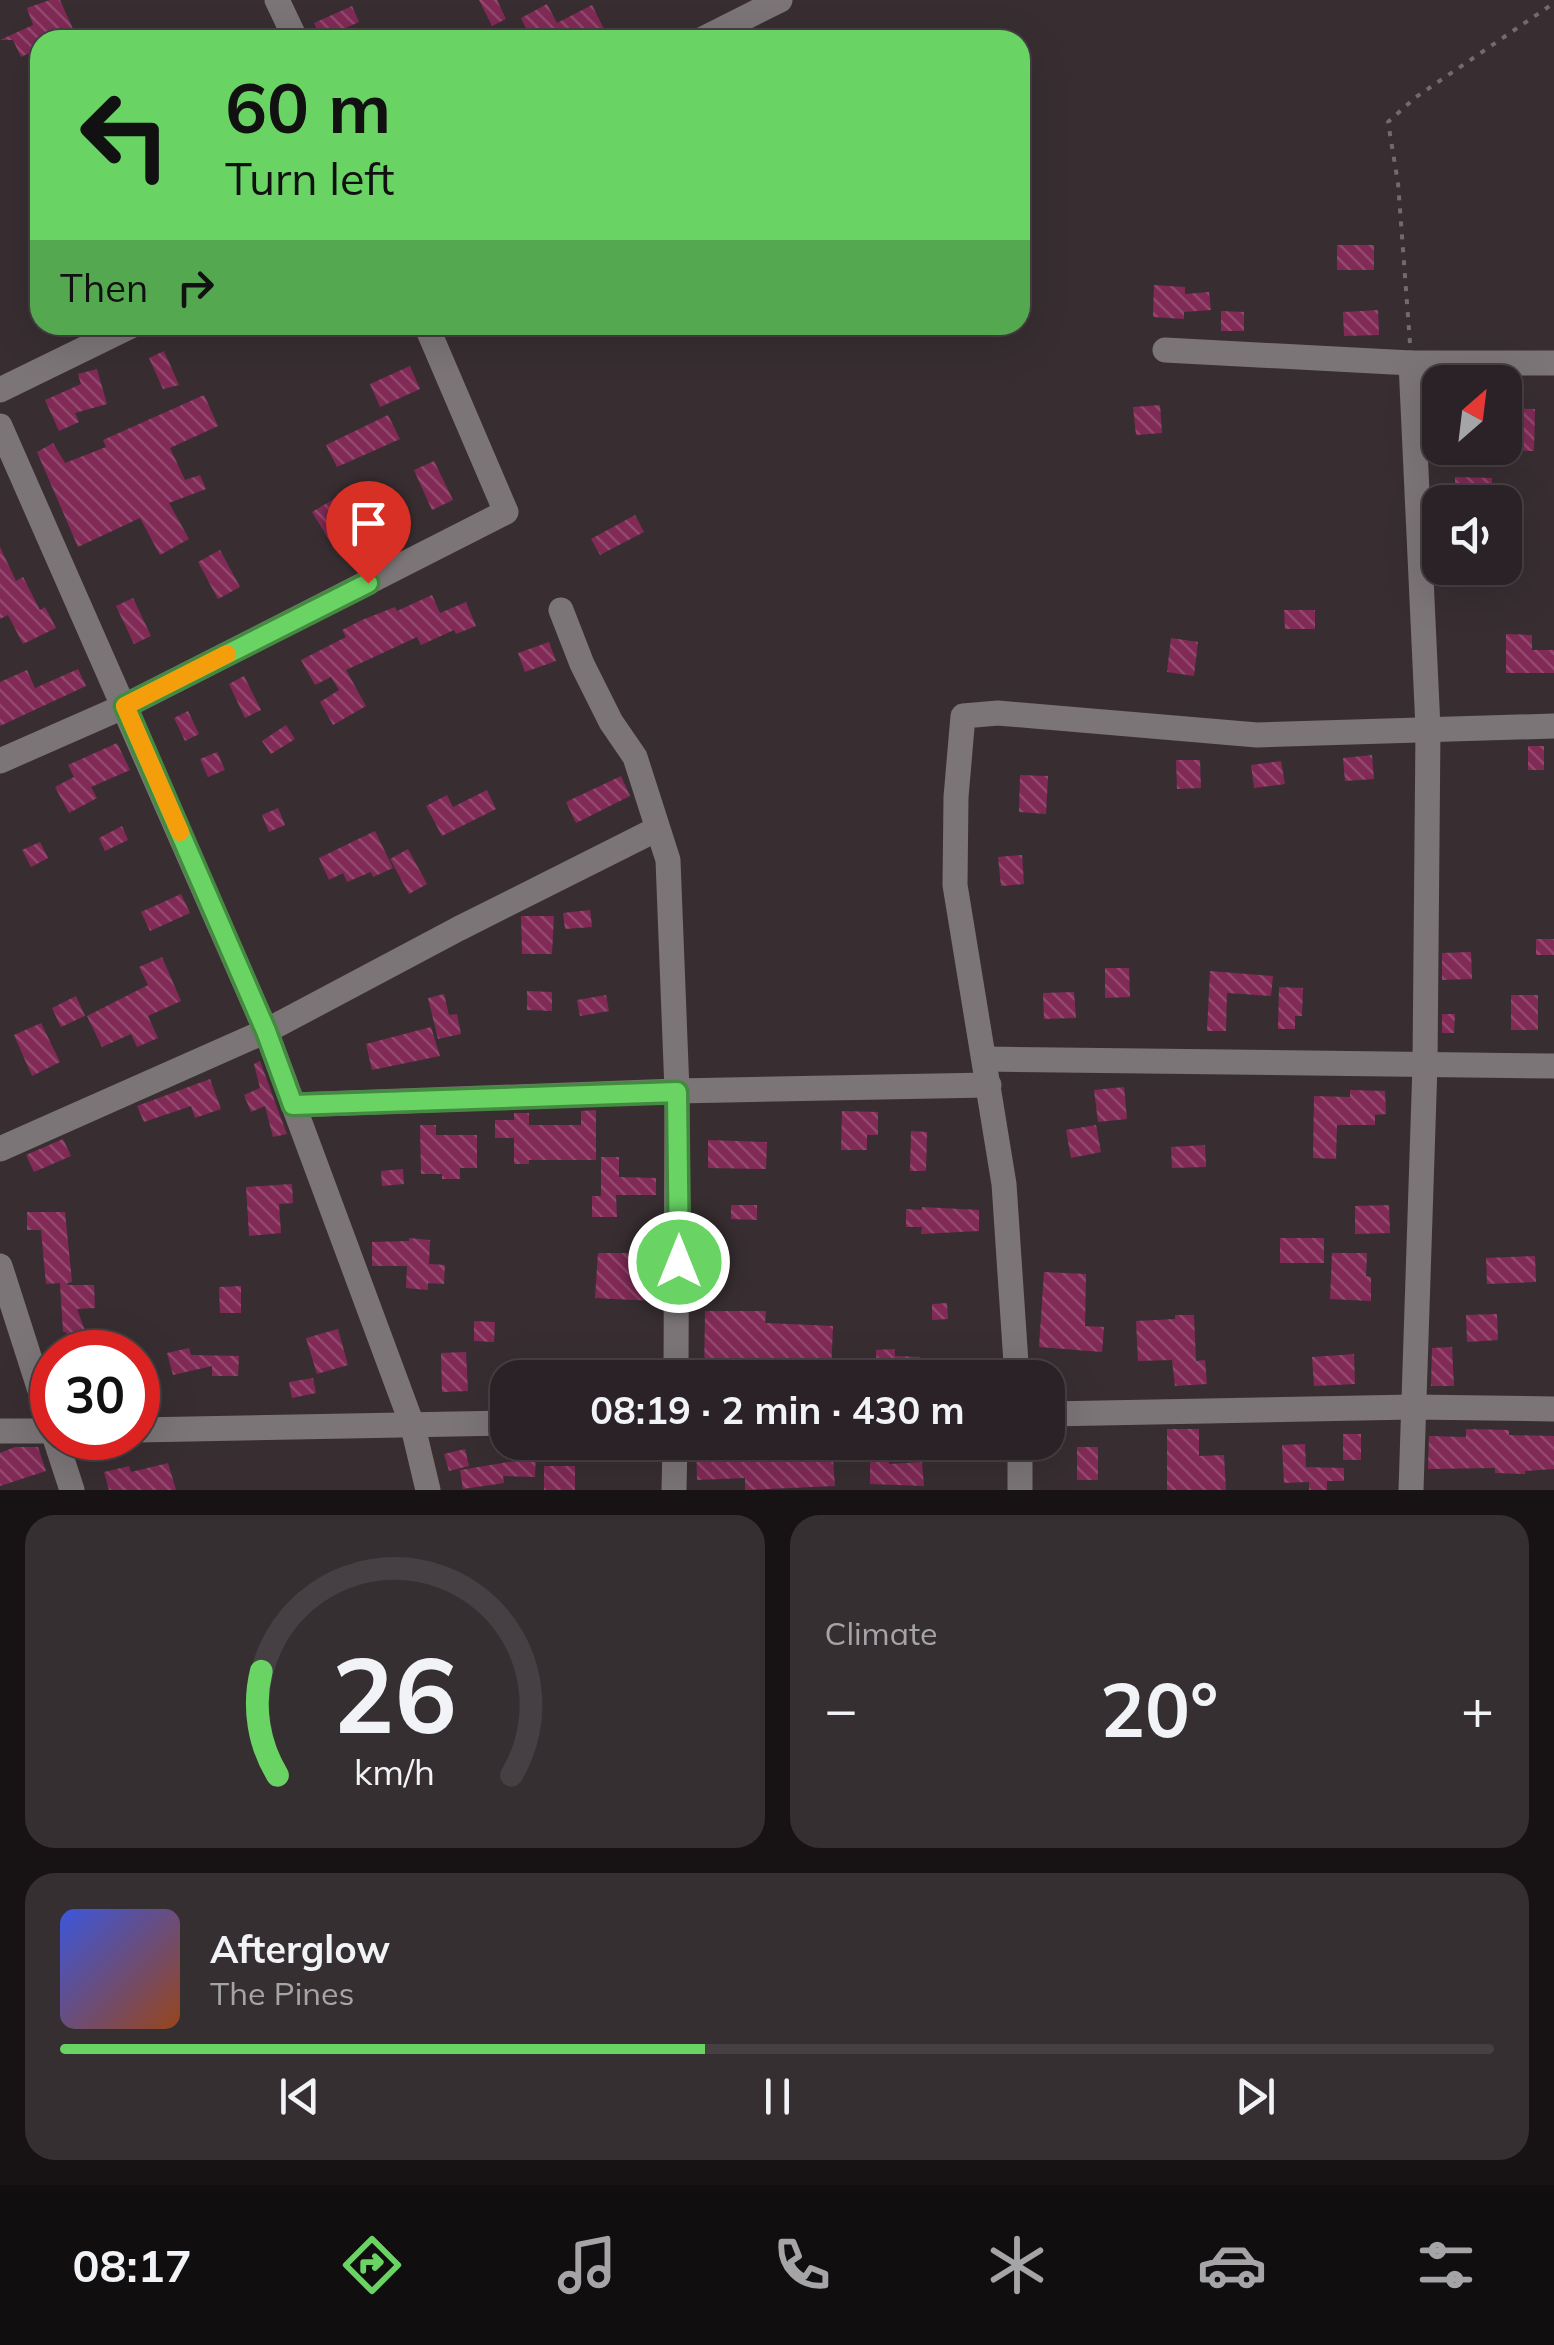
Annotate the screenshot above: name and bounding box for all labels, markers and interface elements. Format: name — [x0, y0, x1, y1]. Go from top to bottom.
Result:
text: 60 m — [225, 63, 391, 151]
icon: left — [60, 70, 190, 200]
text: Turn left — [225, 150, 394, 206]
icon: right — [168, 260, 223, 315]
text: Then — [60, 264, 148, 312]
north arrow — [1422, 365, 1522, 465]
map controls — [1422, 365, 1522, 585]
pin — [326, 481, 411, 584]
button: sound — [1422, 485, 1522, 585]
icon: arrive — [341, 496, 396, 551]
position arrow — [627, 1210, 731, 1314]
speed limit sign: 30 — [30, 1330, 160, 1460]
text: 08:19 · 2 min · 430 m — [590, 1386, 965, 1434]
text: Climate — [825, 1613, 937, 1653]
text: 26 — [332, 1628, 457, 1759]
text: 20° — [1100, 1662, 1218, 1756]
text: − — [825, 1674, 858, 1743]
text: + — [1461, 1674, 1494, 1743]
text: km/h — [354, 1749, 435, 1794]
text: Afterglow — [210, 1925, 390, 1973]
text: The Pines — [210, 1973, 354, 2013]
icon: previous — [272, 2069, 327, 2124]
icon: pause — [750, 2069, 805, 2124]
icon: next — [1228, 2069, 1283, 2124]
icon: directions — [337, 2230, 407, 2300]
icon: music — [552, 2230, 622, 2300]
icon: phone — [767, 2230, 837, 2300]
icon: climate — [982, 2230, 1052, 2300]
icon: car — [1197, 2230, 1267, 2300]
icon: filters — [1411, 2230, 1481, 2300]
text: 08:17 — [72, 2237, 192, 2293]

